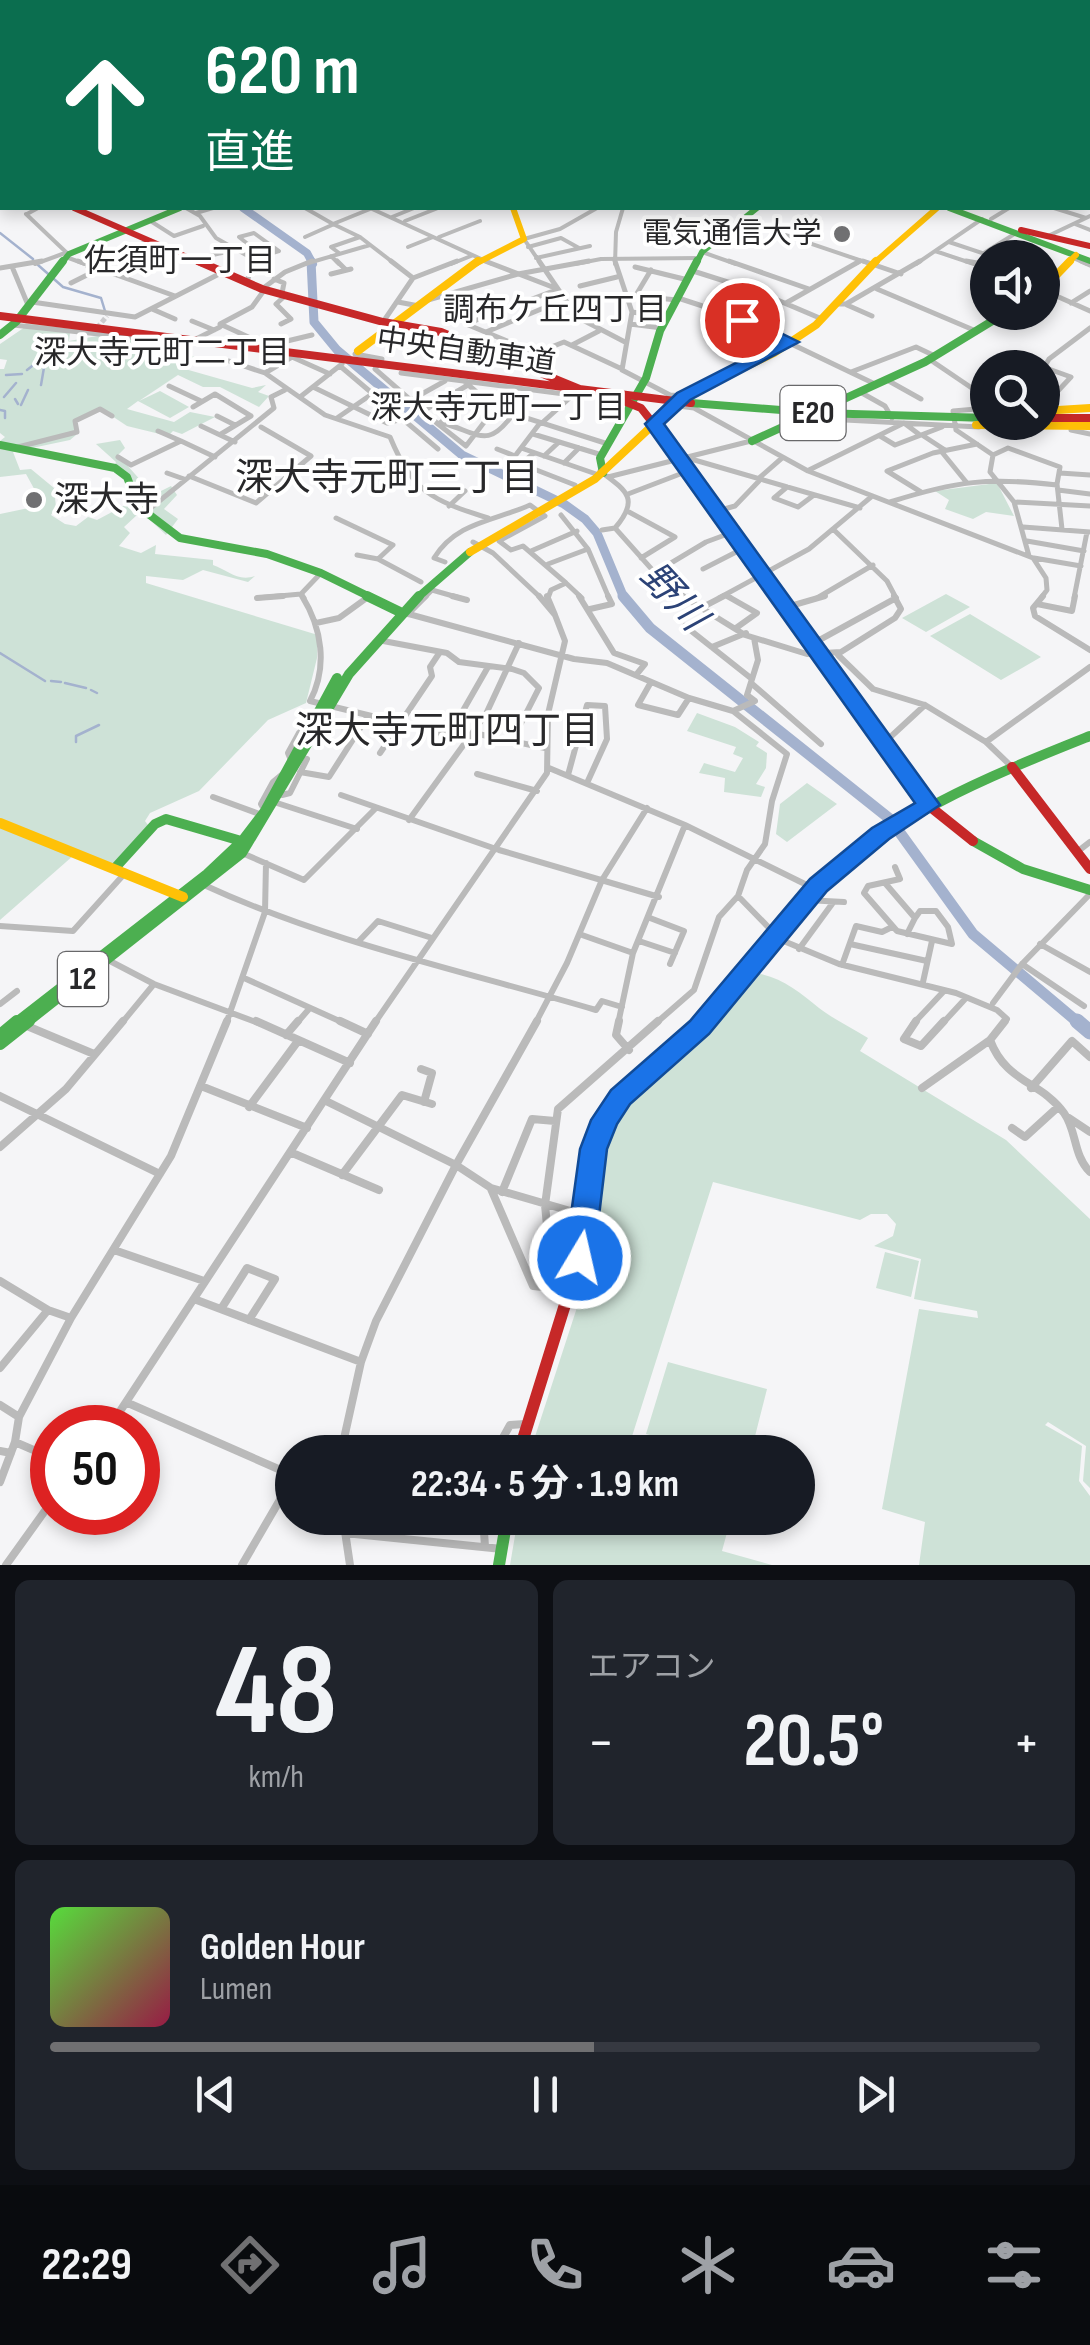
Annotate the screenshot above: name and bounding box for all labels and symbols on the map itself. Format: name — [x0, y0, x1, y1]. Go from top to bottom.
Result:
place label: 電気通信大学 — [642, 216, 822, 252]
marker: 電気通信大学 — [831, 223, 853, 245]
district label: 佐須町一丁目 — [84, 242, 276, 281]
pin — [700, 278, 785, 363]
district label: 調布ケ丘四丁目 — [443, 291, 667, 330]
street label: 中央自動車道 — [374, 322, 558, 382]
district label: 深大寺元町二丁目 — [34, 334, 290, 373]
road number: E20 — [780, 386, 846, 440]
district label: 深大寺元町一丁目 — [370, 389, 626, 428]
district label: 深大寺元町三丁目 — [235, 456, 539, 501]
place label: 深大寺 — [54, 479, 159, 522]
marker: 深大寺 — [23, 489, 45, 511]
water label: 野川 — [631, 554, 718, 643]
district label: 深大寺元町四丁目 — [295, 709, 599, 754]
road number: 12 — [58, 952, 108, 1006]
position arrow — [528, 1206, 632, 1310]
speed limit sign: 50 — [30, 1405, 160, 1535]

